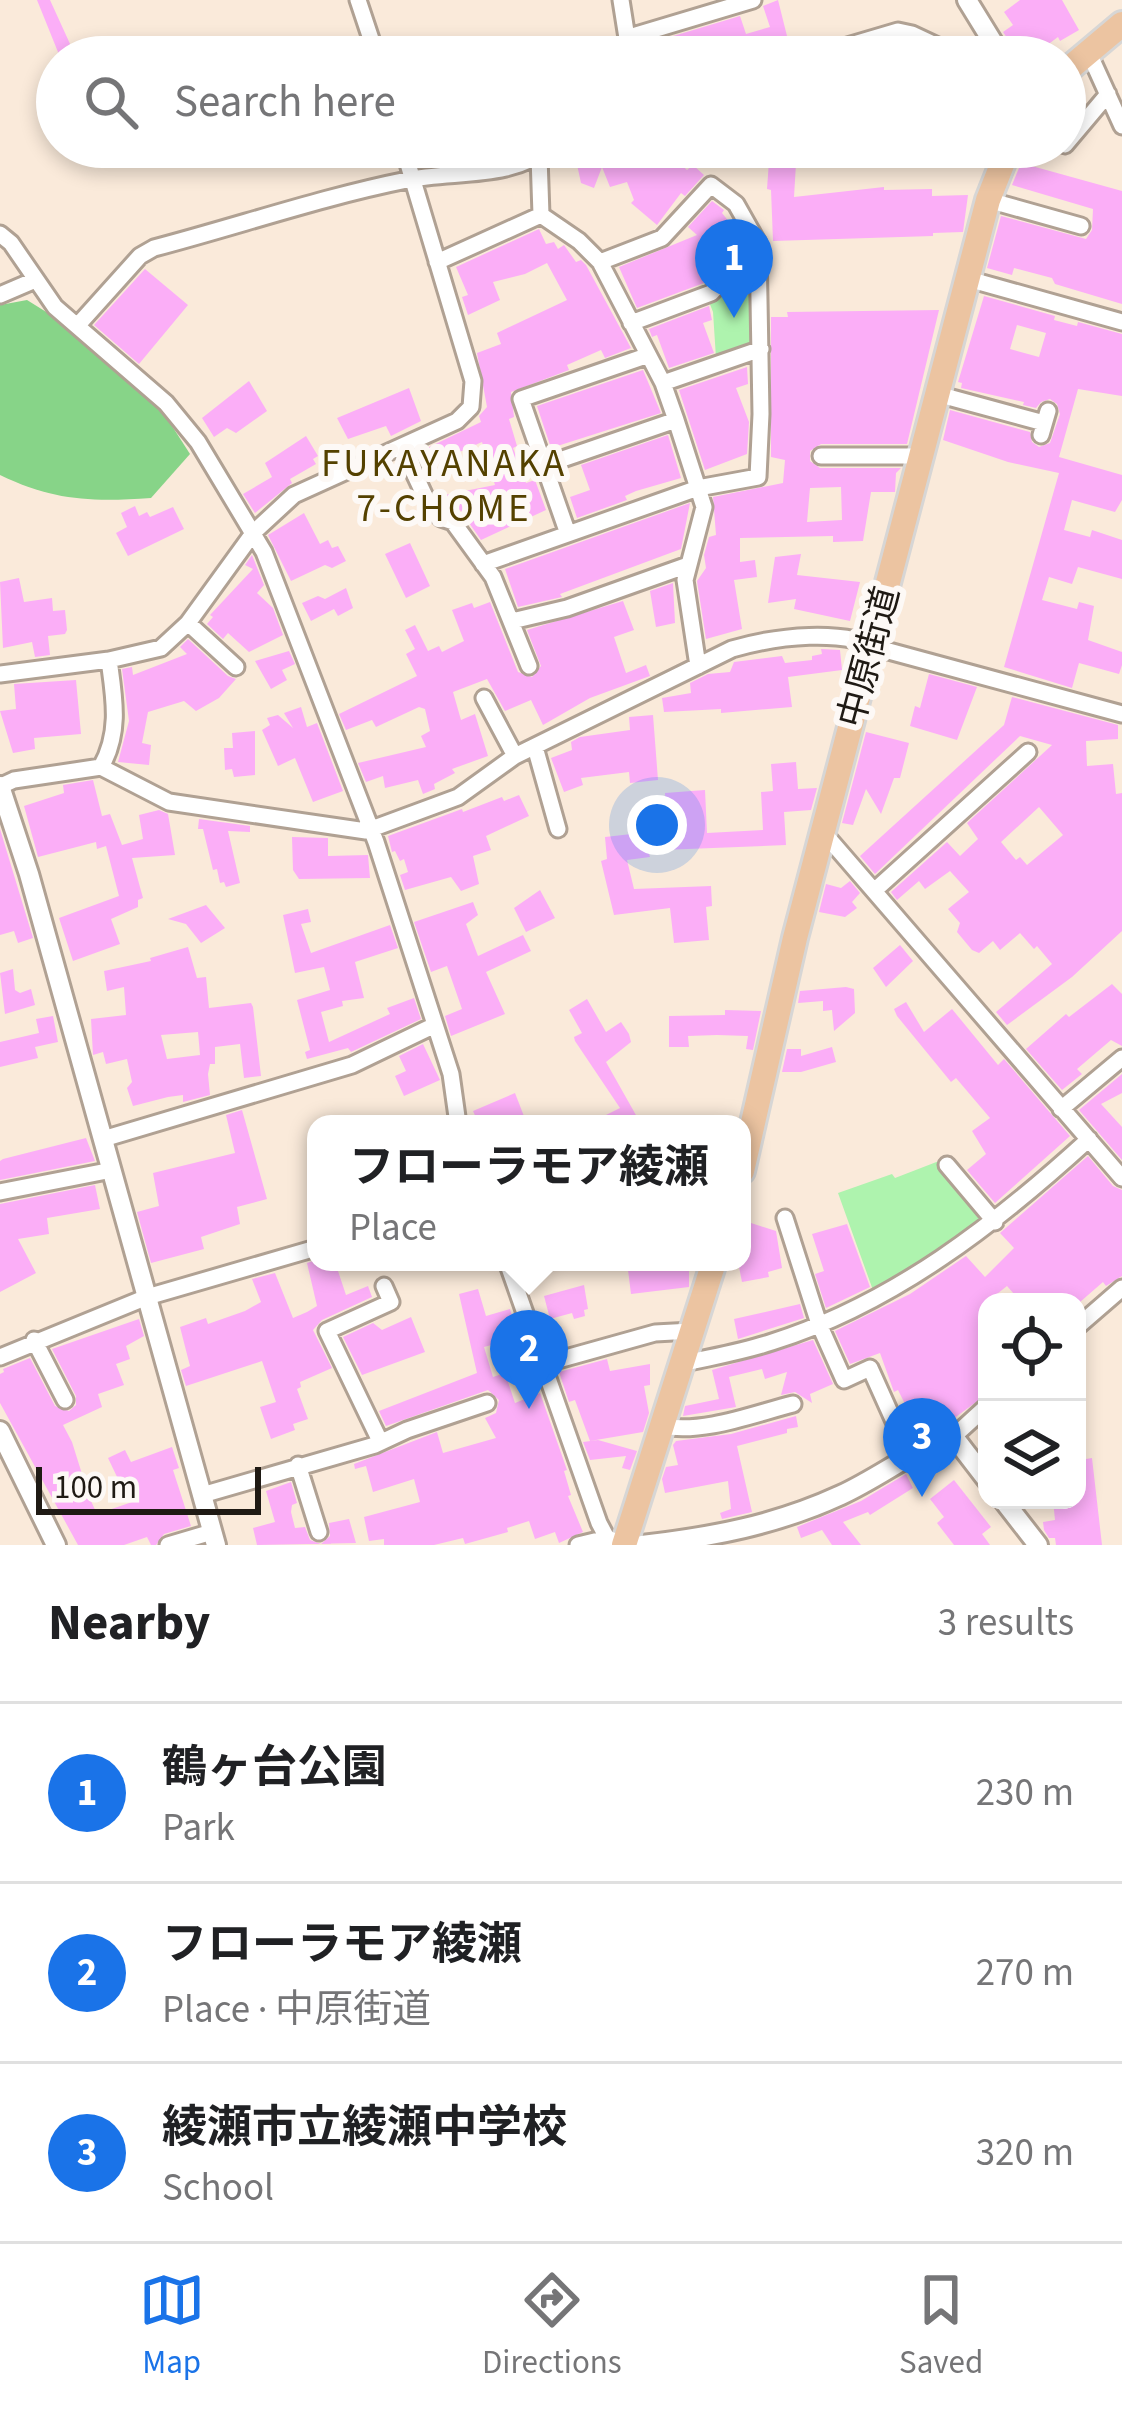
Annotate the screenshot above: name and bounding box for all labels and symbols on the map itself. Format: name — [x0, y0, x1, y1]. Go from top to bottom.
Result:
pin: 1 — [695, 219, 773, 318]
district label: FUKAYANAKA 7-CHOME — [321, 436, 567, 537]
street label: 中原街道 — [826, 581, 912, 733]
your location — [627, 795, 687, 855]
pin: 2 — [490, 1310, 568, 1409]
pin: 3 — [883, 1398, 961, 1497]
scale bar — [36, 1461, 261, 1514]

